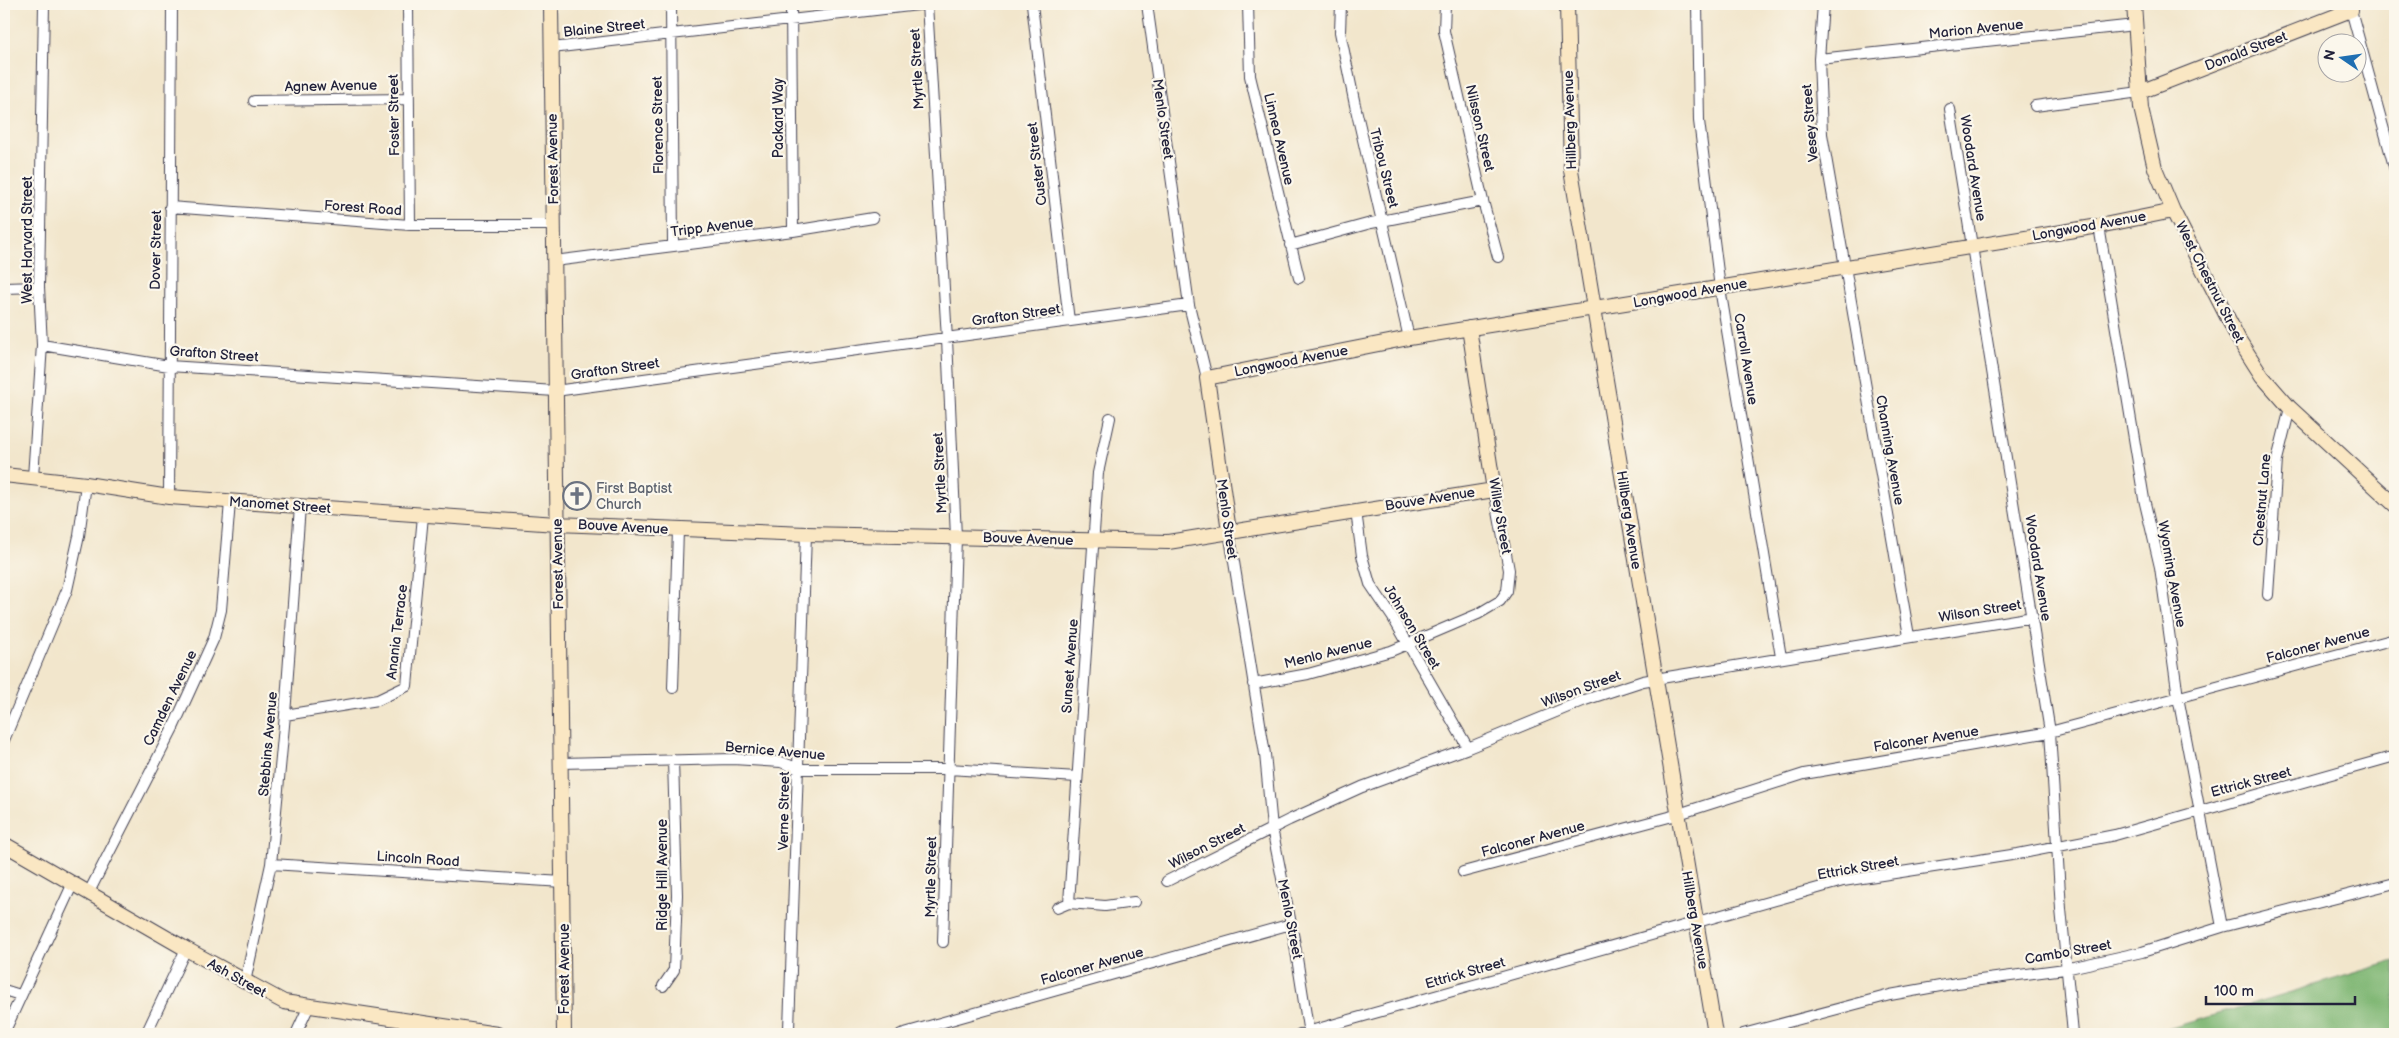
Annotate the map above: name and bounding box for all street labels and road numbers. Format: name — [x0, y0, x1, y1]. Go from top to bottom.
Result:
street label: Blaine Street — [562, 15, 646, 41]
street label: Marion Avenue — [1928, 16, 2024, 42]
street label: Myrtle Street — [906, 27, 928, 110]
street label: Donald Street — [2202, 27, 2290, 74]
street label: Hillberg Avenue — [1560, 70, 1580, 170]
street label: Foster Street — [385, 73, 403, 156]
street label: Florence Street — [649, 75, 667, 174]
street label: Agnew Avenue — [284, 77, 378, 95]
street label: Packard Way — [770, 77, 787, 158]
street label: Menlo Street — [1149, 78, 1177, 161]
street label: Nilsson Street — [1462, 83, 1498, 174]
street label: Vesey Street — [1798, 83, 1822, 163]
street label: Linnea Avenue — [1260, 91, 1298, 187]
street label: Forest Avenue — [544, 113, 562, 205]
street label: Woodard Avenue — [1956, 114, 1990, 222]
street label: Custer Street — [1023, 121, 1051, 207]
street label: Tribou Street — [1366, 126, 1402, 210]
street label: West Harvard Street — [19, 175, 36, 304]
street label: Forest Road — [324, 197, 402, 219]
street label: Longwood Avenue — [2031, 208, 2147, 244]
street label: Dover Street — [147, 209, 165, 290]
street label: Tripp Avenue — [670, 214, 754, 240]
street label: West Chestnut Street — [2172, 218, 2248, 346]
street label: Longwood Avenue — [1632, 275, 1748, 311]
street label: Grafton Street — [971, 300, 1062, 330]
street label: Carroll Avenue — [1730, 312, 1762, 406]
street label: Grafton Street — [169, 342, 260, 366]
street label: Longwood Avenue — [1233, 342, 1349, 380]
street label: Grafton Street — [570, 354, 661, 384]
street label: Channing Avenue — [1872, 394, 1908, 506]
street label: Myrtle Street — [929, 431, 951, 514]
street label: Chestnut Lane — [2249, 453, 2275, 547]
street label: Hillberg Avenue — [1613, 470, 1645, 570]
street label: Willey Street — [1485, 477, 1515, 556]
street label: Menlo Street — [1213, 478, 1241, 561]
street label: Bouve Avenue — [1384, 483, 1476, 515]
street label: Manomet Street — [229, 493, 332, 517]
street label: Woodard Avenue — [2021, 514, 2055, 622]
street label: Bouve Avenue — [577, 516, 669, 538]
street label: Forest Avenue — [549, 518, 567, 610]
street label: Wyoming Avenue — [2154, 519, 2190, 629]
street label: Bouve Avenue — [982, 529, 1074, 549]
street label: Johnson Street — [1380, 582, 1444, 673]
street label: Anania Terrace — [383, 584, 411, 680]
street label: Wilson Street — [1938, 596, 2023, 626]
street label: Sunset Avenue — [1058, 618, 1082, 714]
street label: Falconer Avenue — [2264, 623, 2372, 667]
street label: Menlo Avenue — [1282, 634, 1374, 672]
street label: Camden Avenue — [139, 647, 201, 749]
street label: Wilson Street — [1539, 667, 1624, 711]
street label: Stebbins Avenue — [255, 691, 281, 797]
street label: Falconer Avenue — [1872, 722, 1980, 756]
street label: Bernice Avenue — [724, 738, 826, 764]
street label: Ettrick Street — [2209, 763, 2294, 801]
street label: Verne Street — [775, 771, 793, 851]
street label: Falconer Avenue — [1479, 817, 1587, 861]
street label: Ridge Hill Avenue — [654, 819, 671, 931]
street label: Wilson Street — [1166, 819, 1249, 872]
street label: Myrtle Street — [922, 836, 940, 918]
street label: Lincoln Road — [376, 848, 460, 870]
street label: Ettrick Street — [1816, 852, 1901, 884]
street label: Hillberg Avenue — [1678, 869, 1712, 971]
street label: Menlo Street — [1274, 878, 1306, 961]
street label: Forest Avenue — [556, 924, 573, 1014]
street label: Cambo Street — [2024, 936, 2113, 968]
street label: Falconer Avenue — [1039, 943, 1145, 989]
street label: Ettrick Street — [1423, 953, 1508, 993]
street label: Ash Street — [205, 955, 270, 1001]

